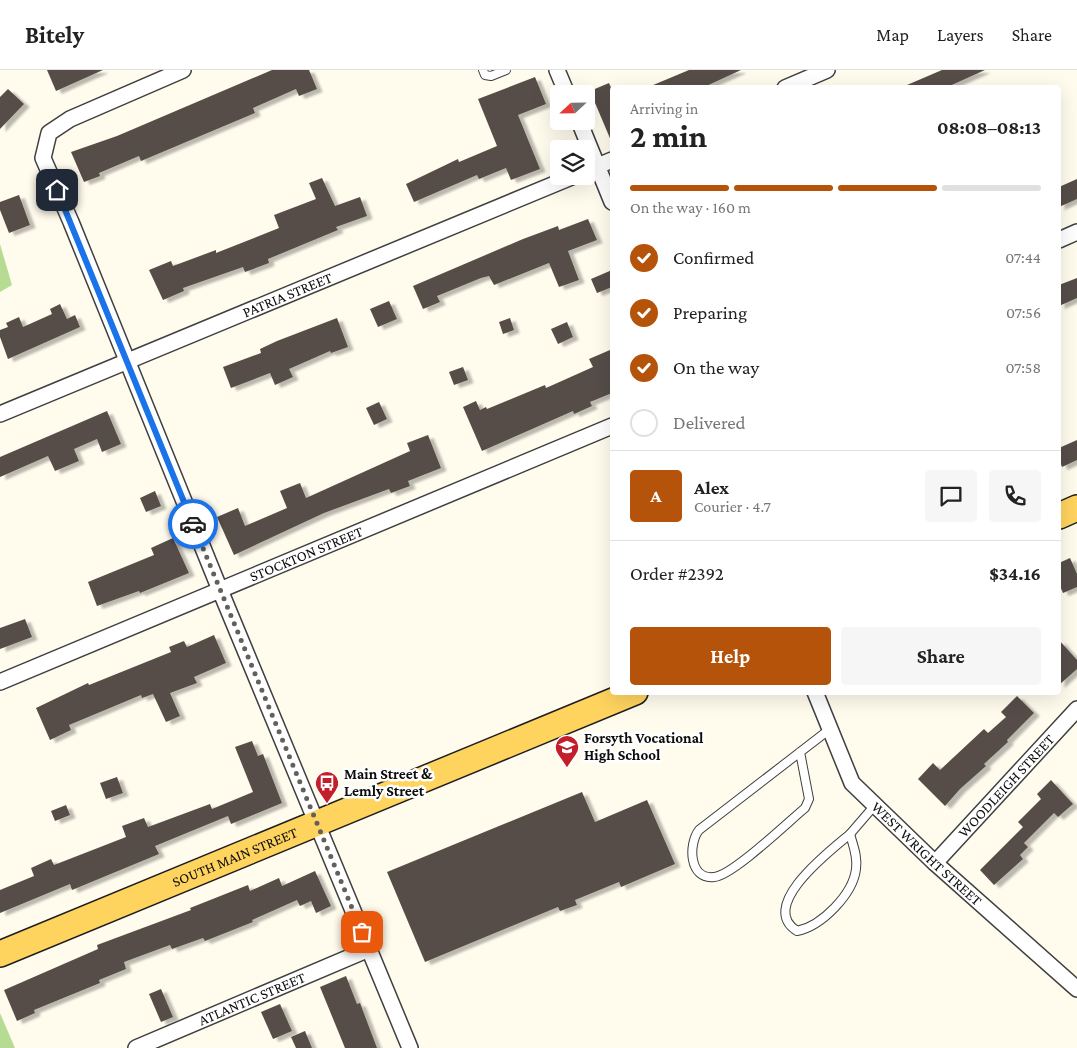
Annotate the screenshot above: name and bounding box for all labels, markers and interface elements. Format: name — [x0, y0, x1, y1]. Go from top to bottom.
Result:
text: Bitely — [25, 21, 84, 48]
text: Map — [876, 25, 909, 45]
text: Layers — [937, 25, 984, 45]
text: Share — [1012, 25, 1052, 45]
north arrow — [550, 85, 595, 130]
map controls — [550, 85, 595, 185]
text: Arriving in — [630, 100, 698, 117]
text: 08:08–08:13 — [937, 117, 1041, 138]
text: 2 min — [630, 118, 707, 154]
button: layers — [550, 140, 595, 185]
pin — [36, 169, 78, 211]
icon: home — [43, 176, 71, 204]
text: On the way · 160 m — [630, 199, 751, 216]
icon: check — [630, 244, 658, 272]
text: Confirmed — [673, 247, 754, 268]
text: 07:44 — [1005, 249, 1041, 266]
street label: PATRIA STREET — [240, 269, 334, 321]
icon: check — [630, 299, 658, 327]
text: Preparing — [673, 302, 747, 323]
text: 07:56 — [1006, 304, 1041, 321]
icon: check — [630, 354, 658, 382]
text: On the way — [673, 357, 759, 378]
text: 07:58 — [1005, 359, 1041, 376]
text: Delivered — [673, 412, 746, 433]
button: chat — [925, 470, 977, 522]
button: phone — [989, 470, 1041, 522]
text: Alex — [694, 477, 729, 498]
text: A — [650, 485, 662, 506]
text: Courier · 4.7 — [694, 498, 771, 515]
courier — [168, 499, 218, 549]
icon: car — [179, 510, 207, 538]
street label: STOCKTON STREET — [247, 523, 365, 585]
text: Order #2392 — [630, 563, 724, 584]
text: $34.16 — [989, 563, 1041, 584]
button: Help — [630, 627, 831, 685]
button: Share — [841, 627, 1041, 685]
place label: Forsyth Vocational High School — [584, 730, 704, 763]
street label: WOODLEIGH STREET — [955, 731, 1057, 840]
school or university icon: Forsyth Vocational High School — [554, 734, 580, 768]
place label: Main Street & Lemly Street — [344, 766, 433, 799]
bus stop icon: Main Street & Lemly Street — [314, 770, 340, 804]
street label: WEST WRIGHT STREET — [868, 798, 985, 909]
street label: SOUTH MAIN STREET — [170, 824, 300, 890]
pin — [341, 911, 383, 953]
icon: bag — [348, 918, 376, 946]
street label: ATLANTIC STREET — [196, 969, 308, 1028]

